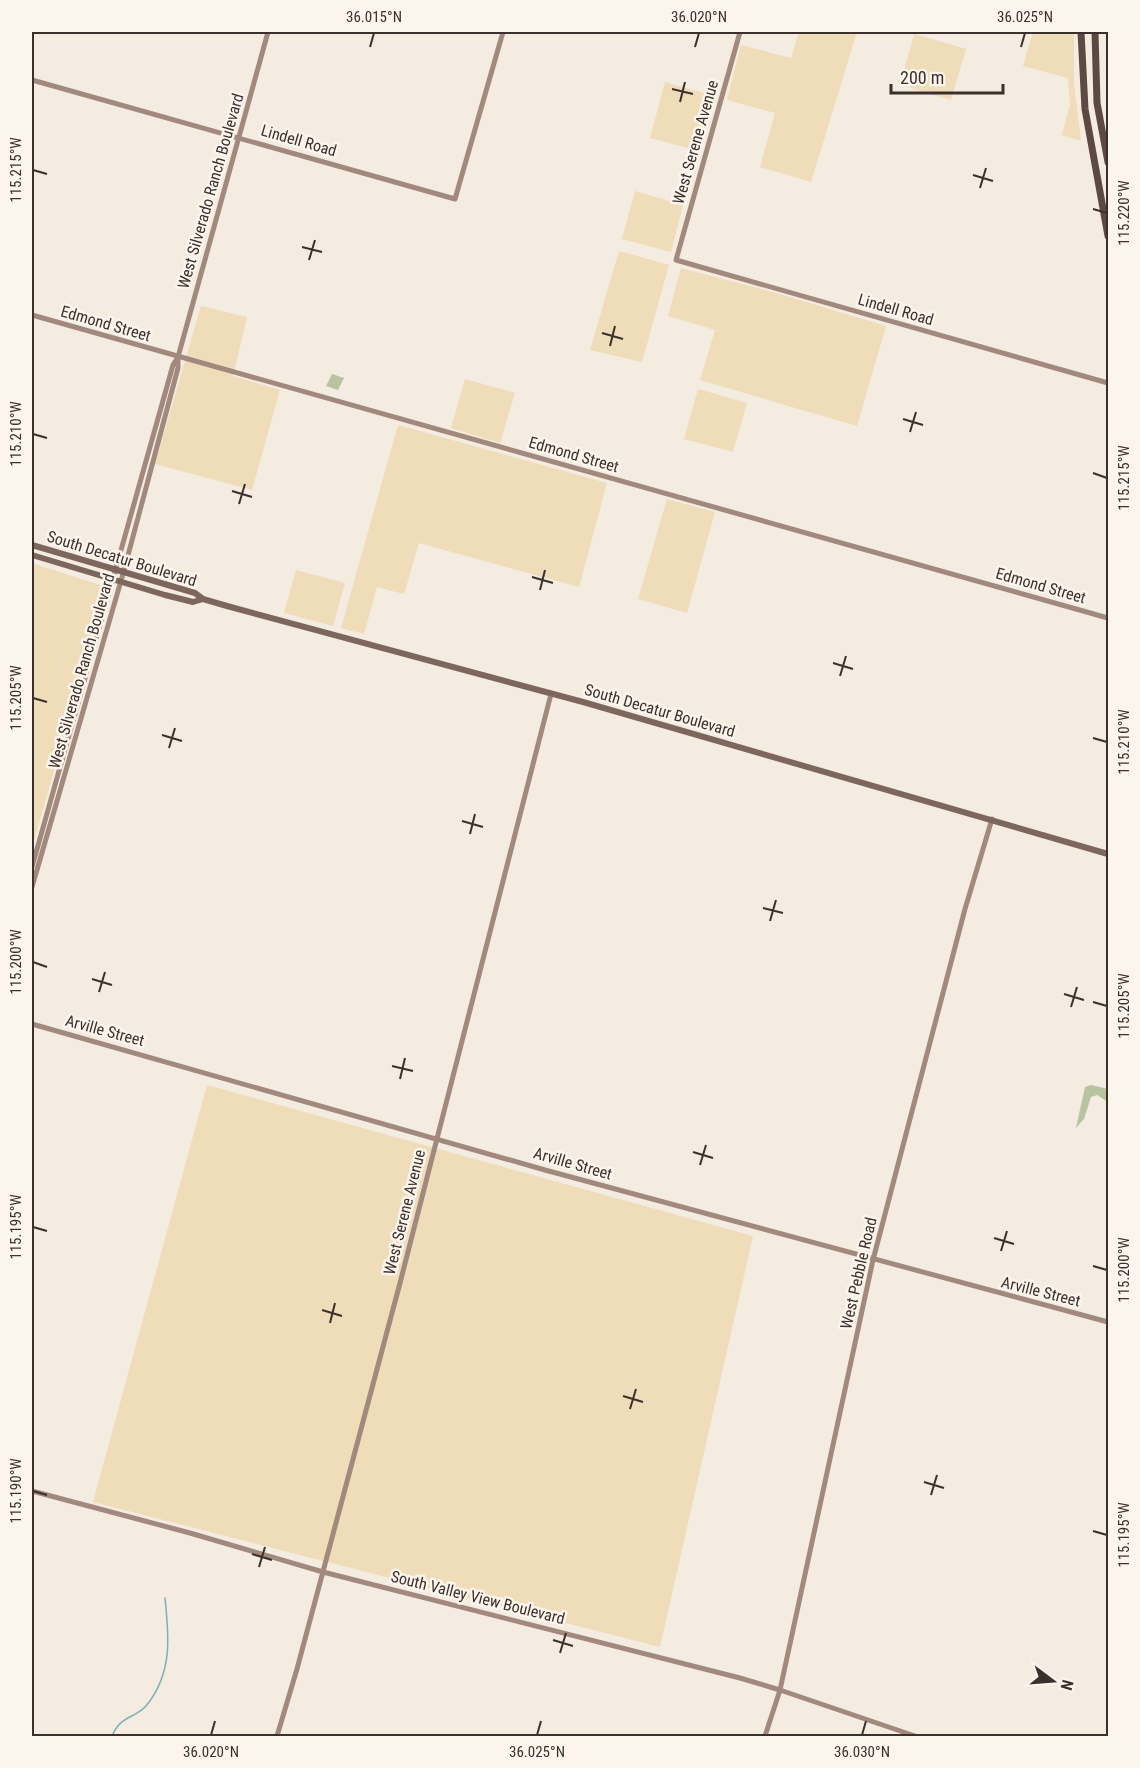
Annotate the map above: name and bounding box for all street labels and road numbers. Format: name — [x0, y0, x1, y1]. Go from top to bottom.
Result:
street label: West Serene Avenue — [669, 78, 722, 206]
street label: West Silverado Ranch Boulevard — [173, 91, 247, 291]
street label: Lindell Road — [259, 121, 339, 160]
street label: Lindell Road — [856, 290, 936, 329]
street label: Edmond Street — [59, 302, 153, 345]
street label: Edmond Street — [527, 433, 621, 476]
street label: South Decatur Boulevard — [45, 527, 199, 590]
street label: Edmond Street — [994, 564, 1088, 607]
street label: West Silverado Ranch Boulevard — [44, 571, 118, 771]
street label: South Decatur Boulevard — [582, 680, 737, 741]
street label: Arville Street — [63, 1011, 147, 1050]
street label: Arville Street — [531, 1143, 615, 1184]
street label: West Serene Avenue — [380, 1148, 429, 1277]
street label: West Pebble Road — [836, 1215, 881, 1331]
street label: Arville Street — [999, 1272, 1083, 1311]
street label: South Valley View Boulevard — [389, 1567, 567, 1628]

